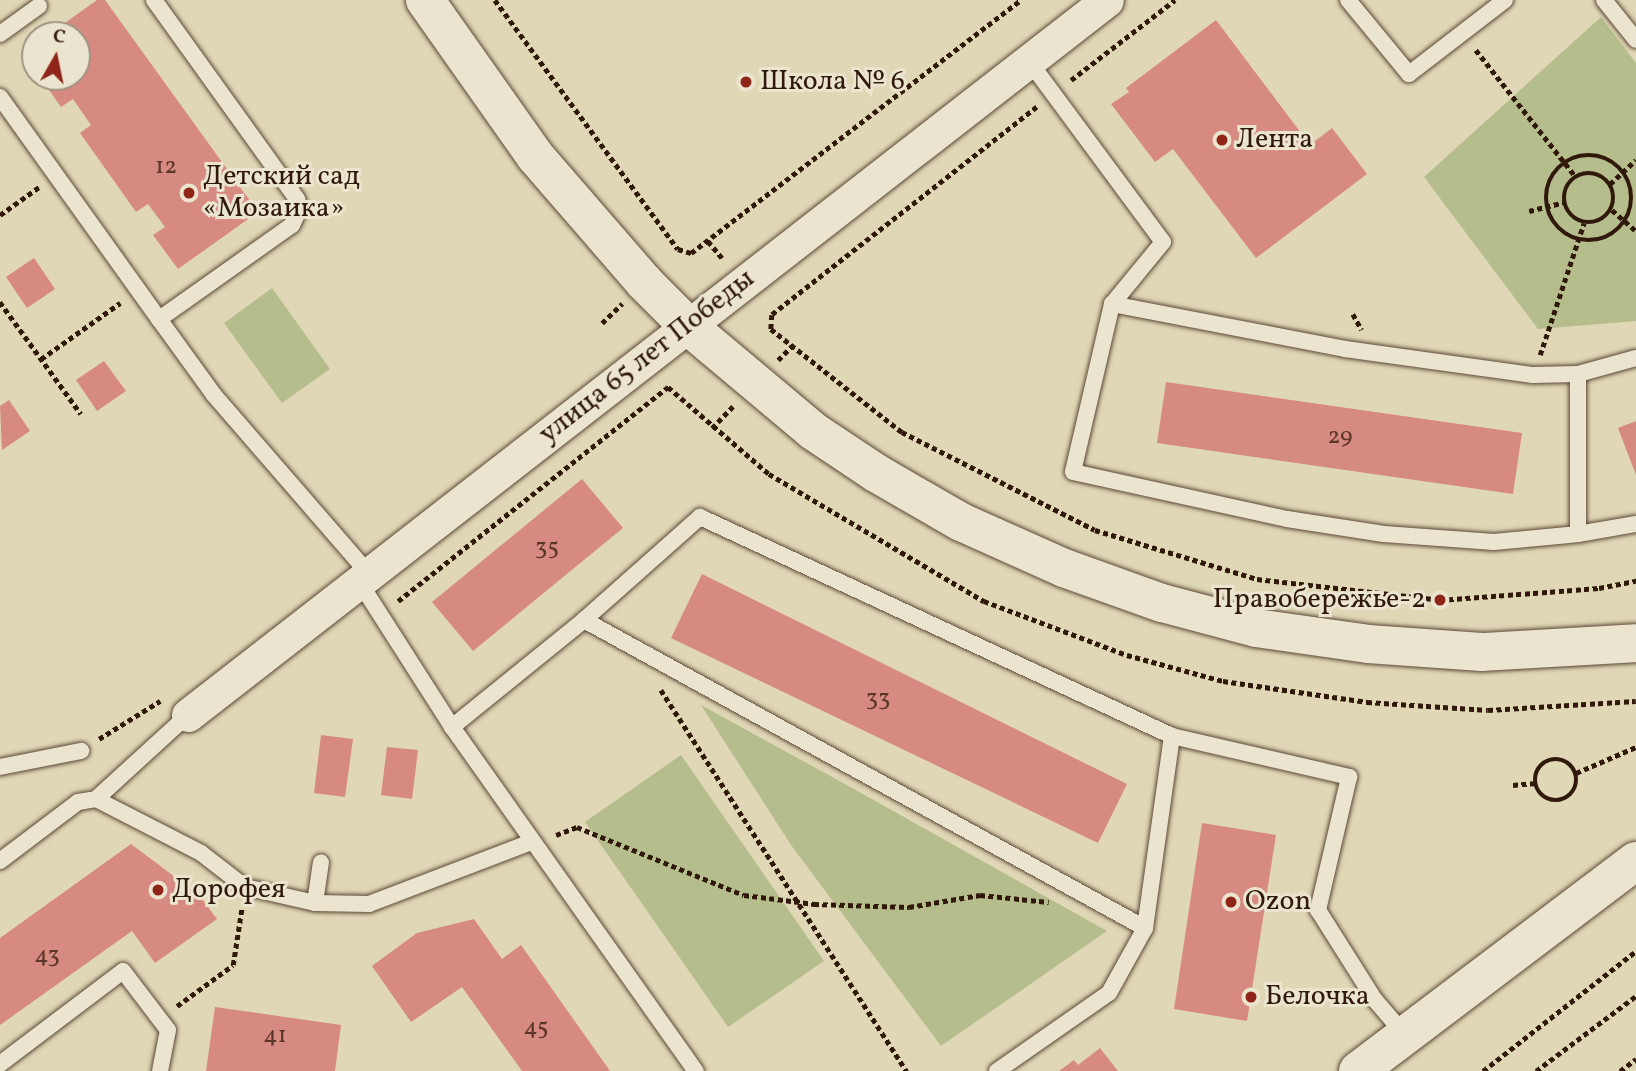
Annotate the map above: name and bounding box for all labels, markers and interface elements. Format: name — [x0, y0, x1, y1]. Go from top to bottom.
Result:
north arrow — [21, 21, 91, 91]
text: С — [51, 23, 67, 51]
place label: Школа № 6 — [760, 65, 905, 99]
marker: Школа № 6 — [738, 74, 754, 90]
place label: Лента — [1236, 123, 1313, 157]
marker: Лента — [1214, 132, 1230, 148]
house number: 12 — [155, 154, 177, 182]
place label: Детский сад «Мозаика» — [203, 160, 360, 226]
marker: Детский сад «Мозаика» — [181, 185, 197, 201]
street label: улица 65 лет Победы — [533, 262, 761, 452]
house number: 29 — [1327, 424, 1353, 452]
house number: 35 — [535, 535, 559, 563]
place label: Правобережье-2 — [1213, 583, 1426, 617]
marker: Правобережье-2 — [1432, 592, 1448, 608]
house number: 33 — [866, 686, 890, 714]
place label: Дорофея — [172, 873, 286, 907]
marker: Дорофея — [150, 882, 166, 898]
place label: Ozon — [1245, 885, 1311, 919]
marker: Ozon — [1223, 894, 1239, 910]
house number: 43 — [34, 943, 60, 971]
place label: Белочка — [1265, 980, 1370, 1014]
marker: Белочка — [1243, 989, 1259, 1005]
house number: 45 — [523, 1015, 549, 1043]
house number: 41 — [263, 1023, 287, 1051]

